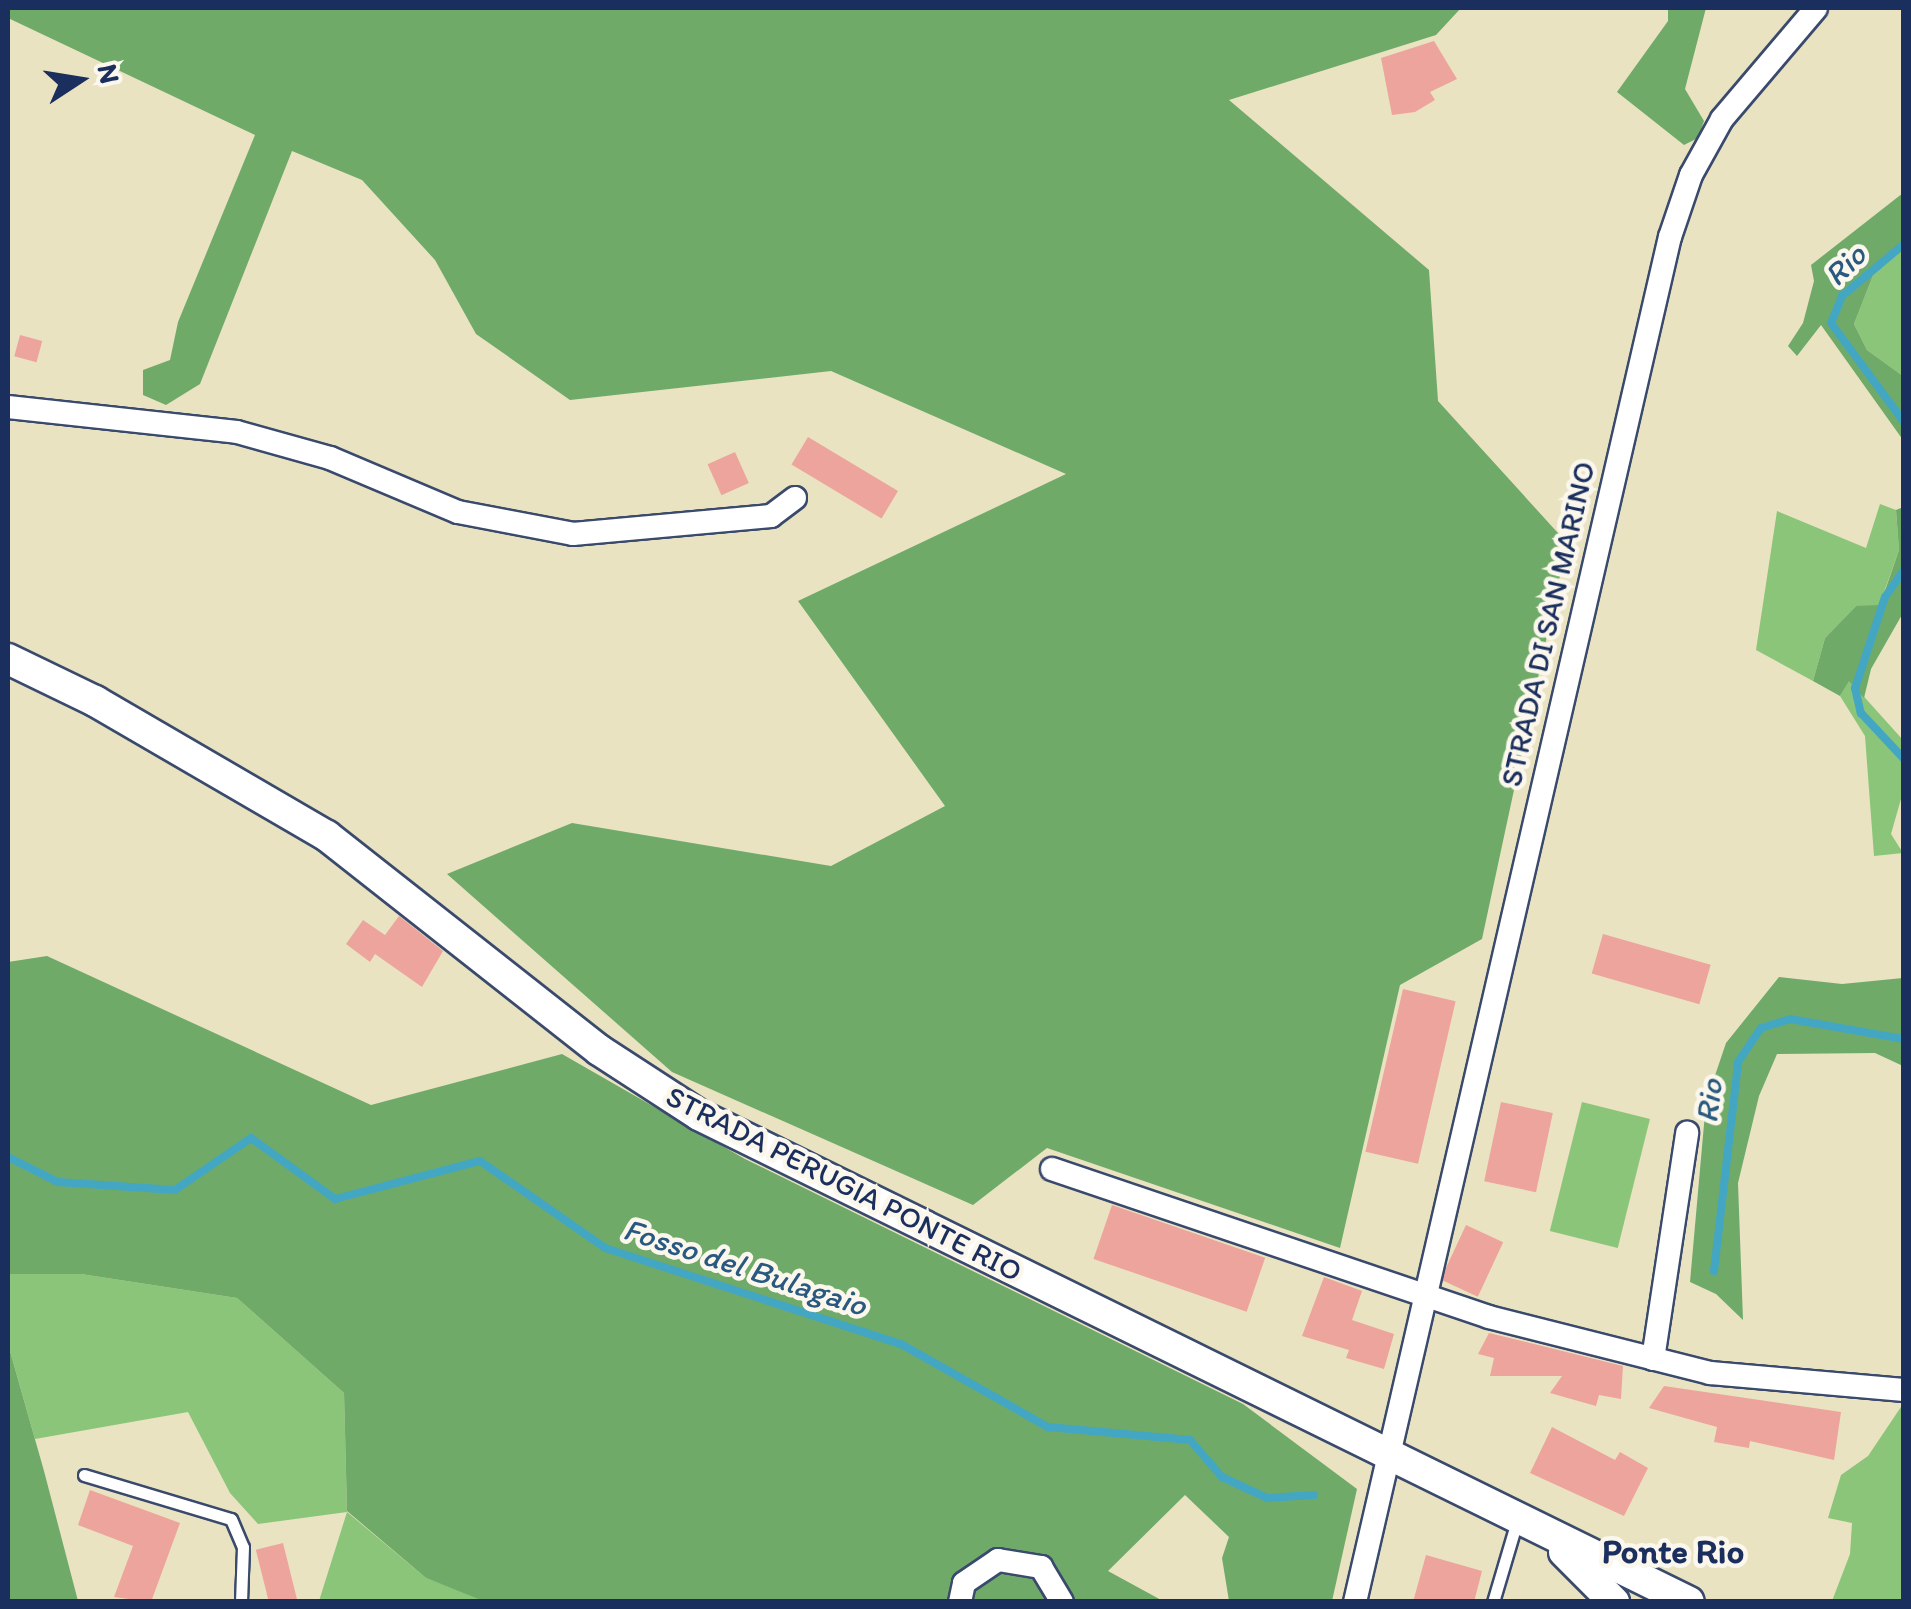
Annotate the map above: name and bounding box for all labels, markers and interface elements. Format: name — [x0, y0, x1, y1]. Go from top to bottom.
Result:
north arrow — [30, 30, 130, 130]
text: N — [91, 61, 128, 87]
water label: Rio — [1816, 236, 1874, 294]
street label: STRADA DI SAN MARINO — [1493, 460, 1603, 788]
water label: Rio — [1687, 1077, 1731, 1125]
street label: STRADA PERUGIA PONTE RIO — [659, 1078, 1029, 1290]
water label: Fosso del Bulagaio — [619, 1210, 871, 1324]
district label: Ponte Rio — [1602, 1530, 1744, 1572]

